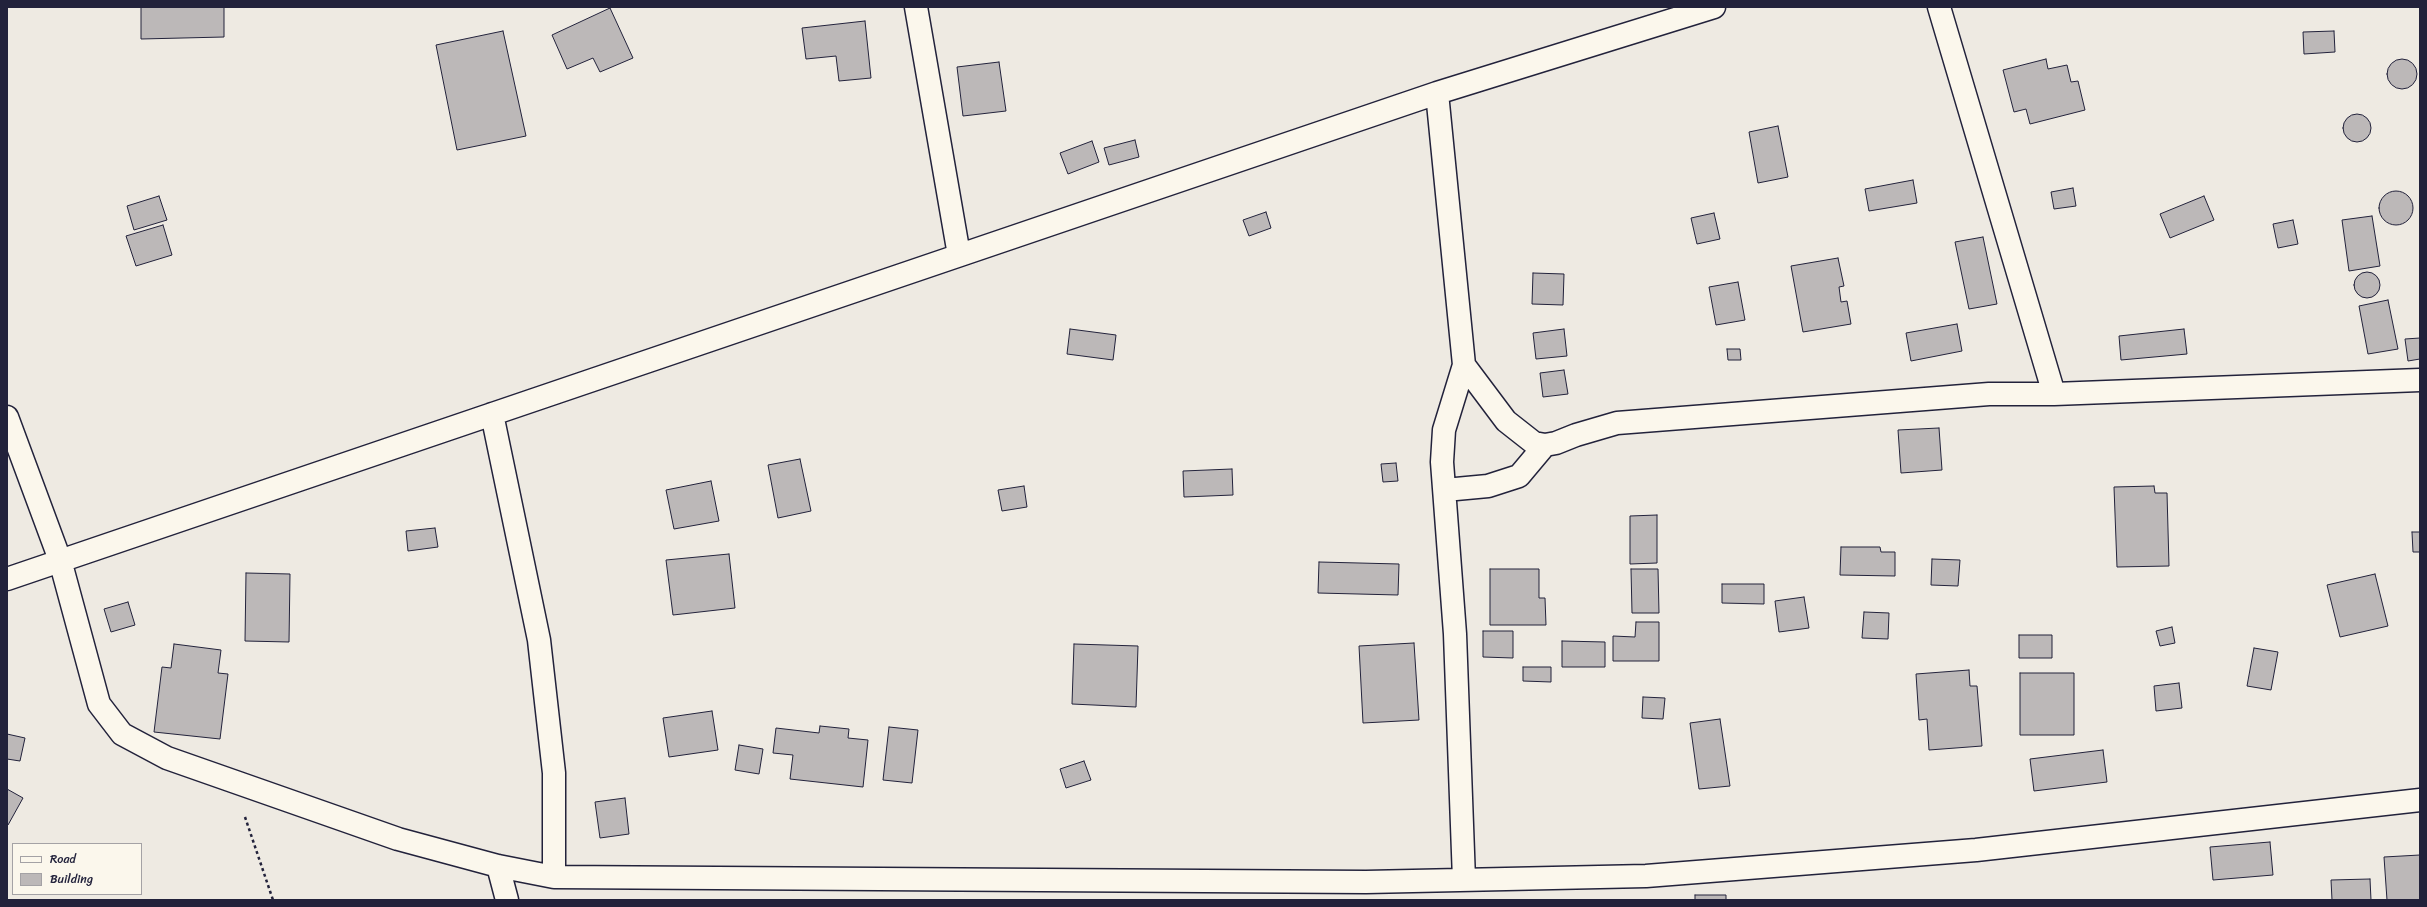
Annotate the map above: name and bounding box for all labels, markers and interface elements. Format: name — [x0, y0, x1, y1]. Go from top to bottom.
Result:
legend — [12, 843, 142, 895]
text: Road — [50, 848, 76, 870]
text: Building — [50, 868, 93, 890]

